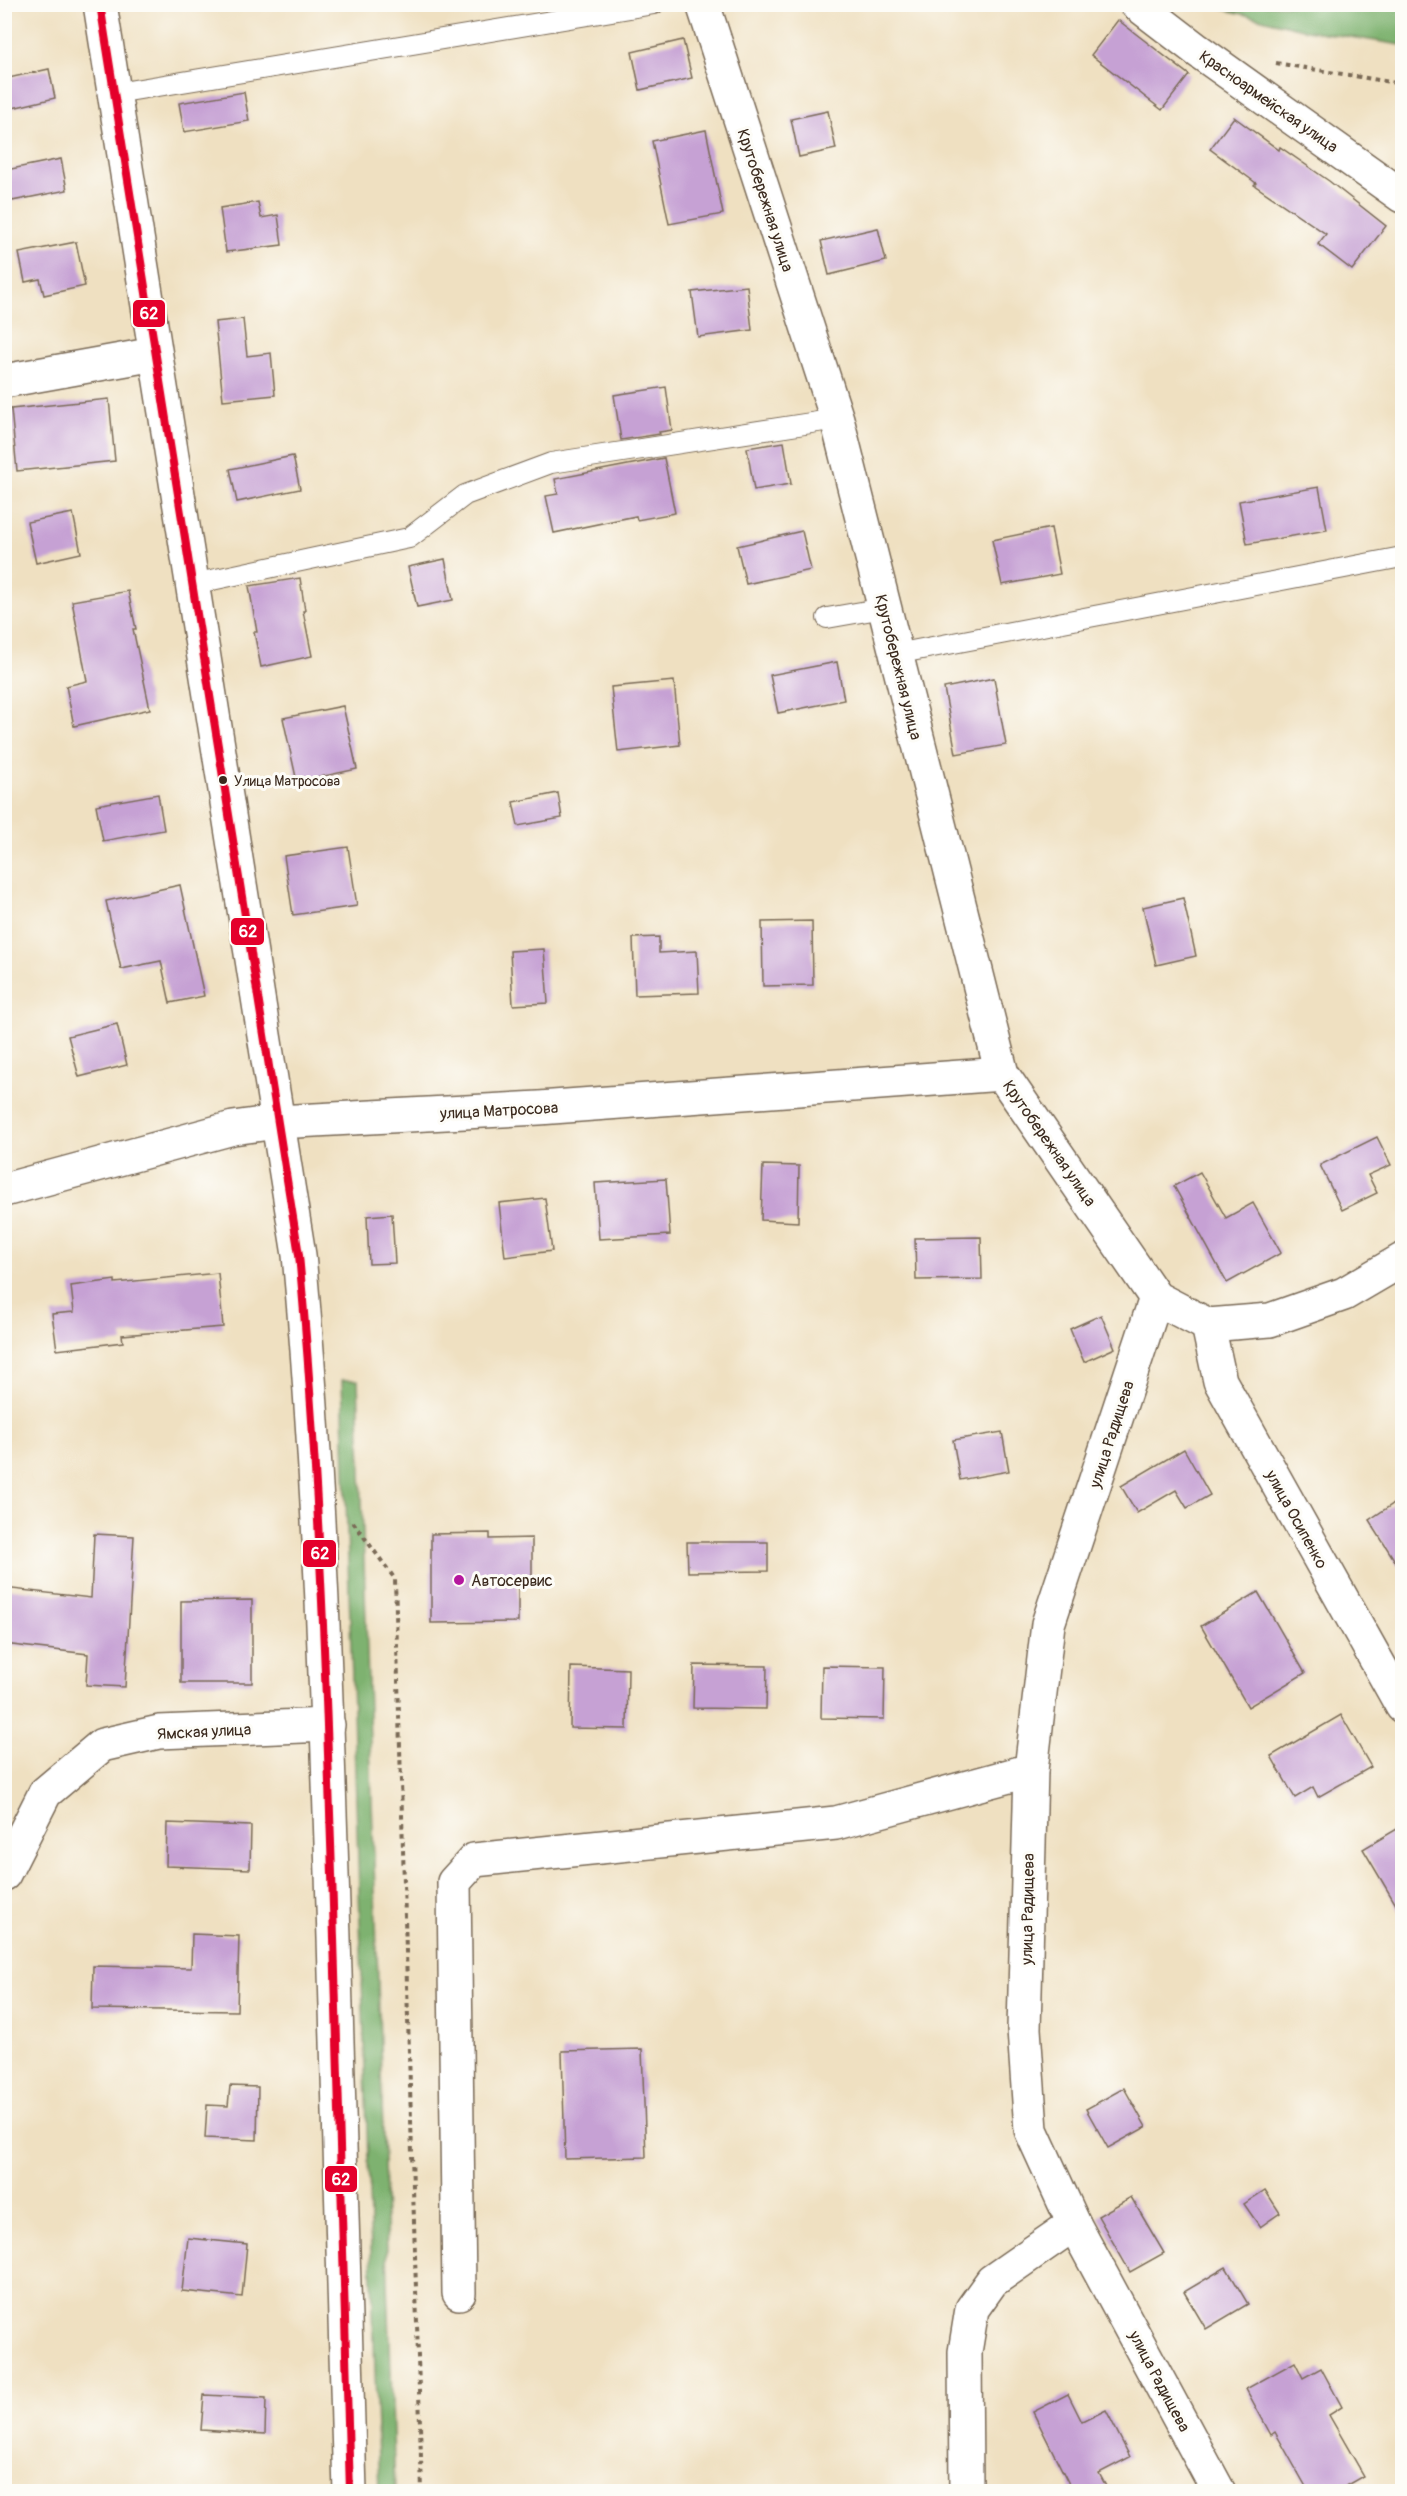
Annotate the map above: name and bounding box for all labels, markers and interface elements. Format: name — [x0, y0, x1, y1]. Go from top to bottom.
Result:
street label: Красноармейская улица — [1195, 46, 1342, 157]
street label: Крутобережная улица — [732, 126, 798, 274]
line badge: 62 — [132, 299, 166, 328]
text: 62 — [140, 304, 158, 324]
street label: Крутобережная улица — [870, 592, 926, 742]
place label: Улица Матросова — [234, 773, 340, 790]
marker: Улица Матросова — [217, 774, 229, 786]
line badge: 62 — [230, 917, 265, 946]
text: 62 — [239, 922, 257, 942]
street label: Крутобережная улица — [998, 1077, 1100, 1210]
street label: улица Матросова — [438, 1098, 559, 1124]
street label: улица Радищева — [1085, 1378, 1139, 1491]
street label: улица Осипенко — [1260, 1466, 1332, 1573]
line badge: 62 — [302, 1539, 337, 1568]
text: 62 — [311, 1544, 329, 1564]
place label: Автосервис — [471, 1571, 553, 1591]
marker: Автосервис — [452, 1573, 466, 1587]
street label: Ямская улица — [156, 1720, 252, 1744]
street label: улица Радищева — [1017, 1853, 1039, 1966]
line badge: 62 — [324, 2165, 358, 2193]
text: 62 — [332, 2170, 350, 2190]
street label: улица Радищева — [1124, 2327, 1194, 2435]

